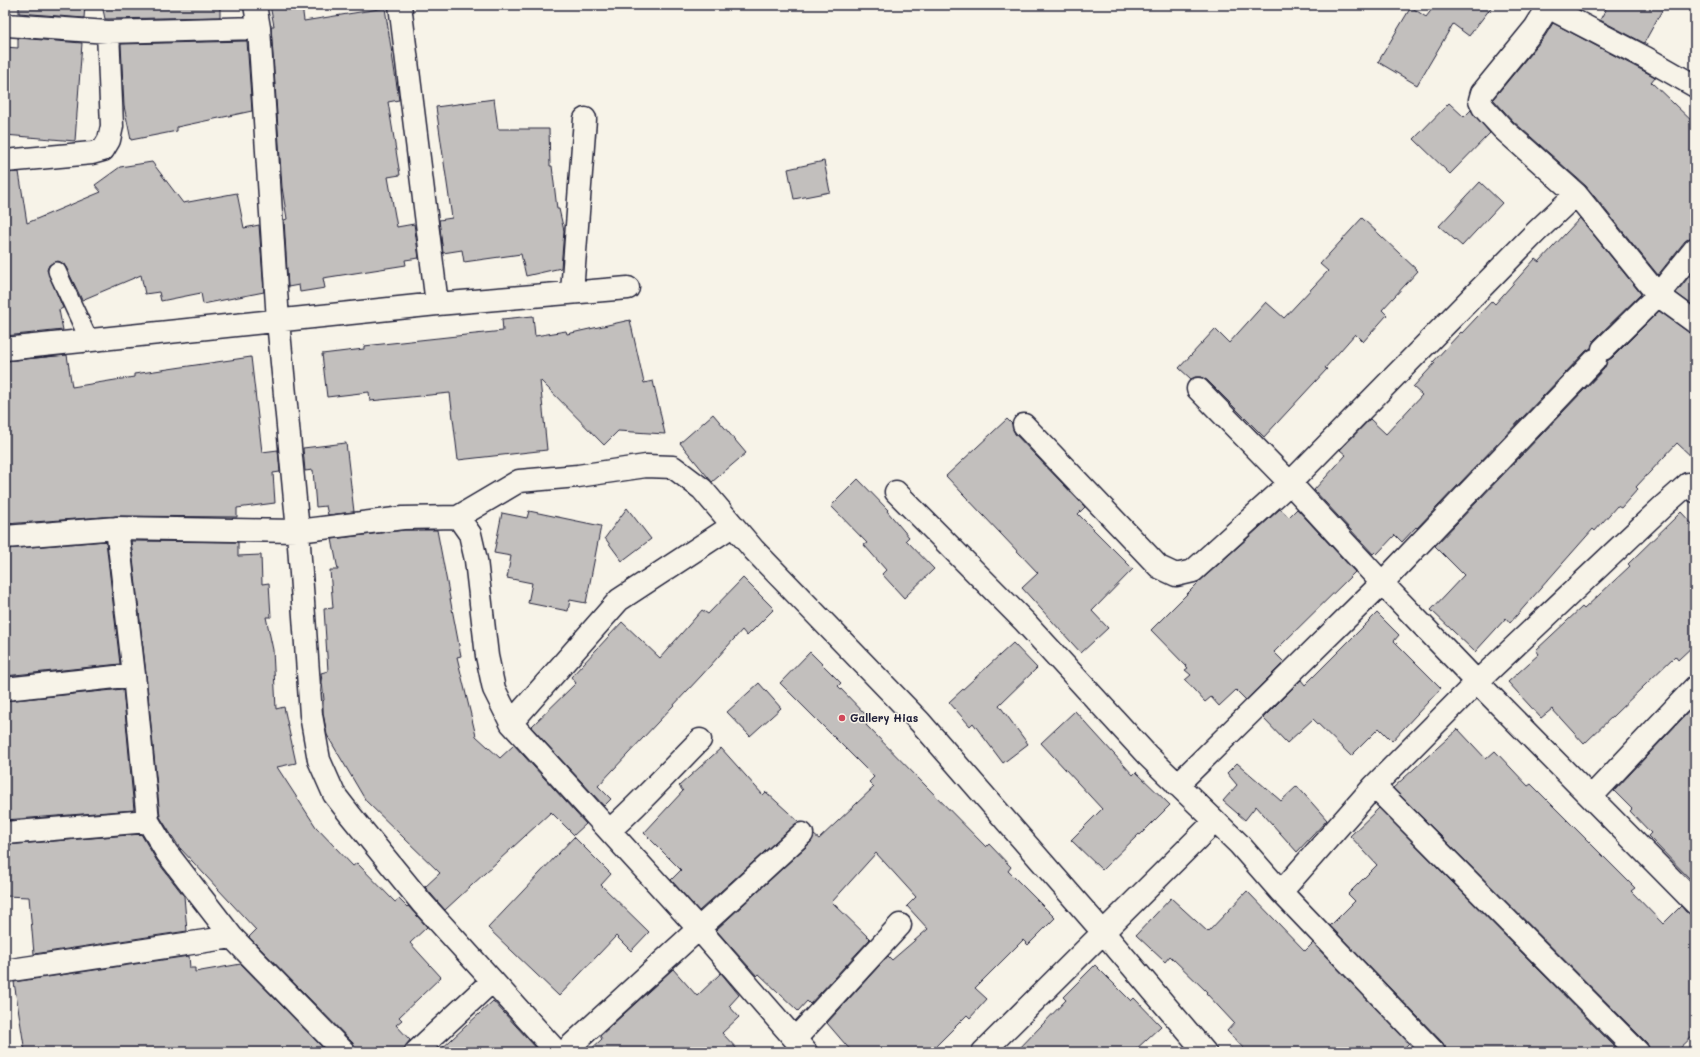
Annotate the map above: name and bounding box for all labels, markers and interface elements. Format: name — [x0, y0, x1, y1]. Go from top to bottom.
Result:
place label: Gallery Hias — [850, 710, 919, 725]
marker: Gallery Hias — [837, 713, 847, 723]

